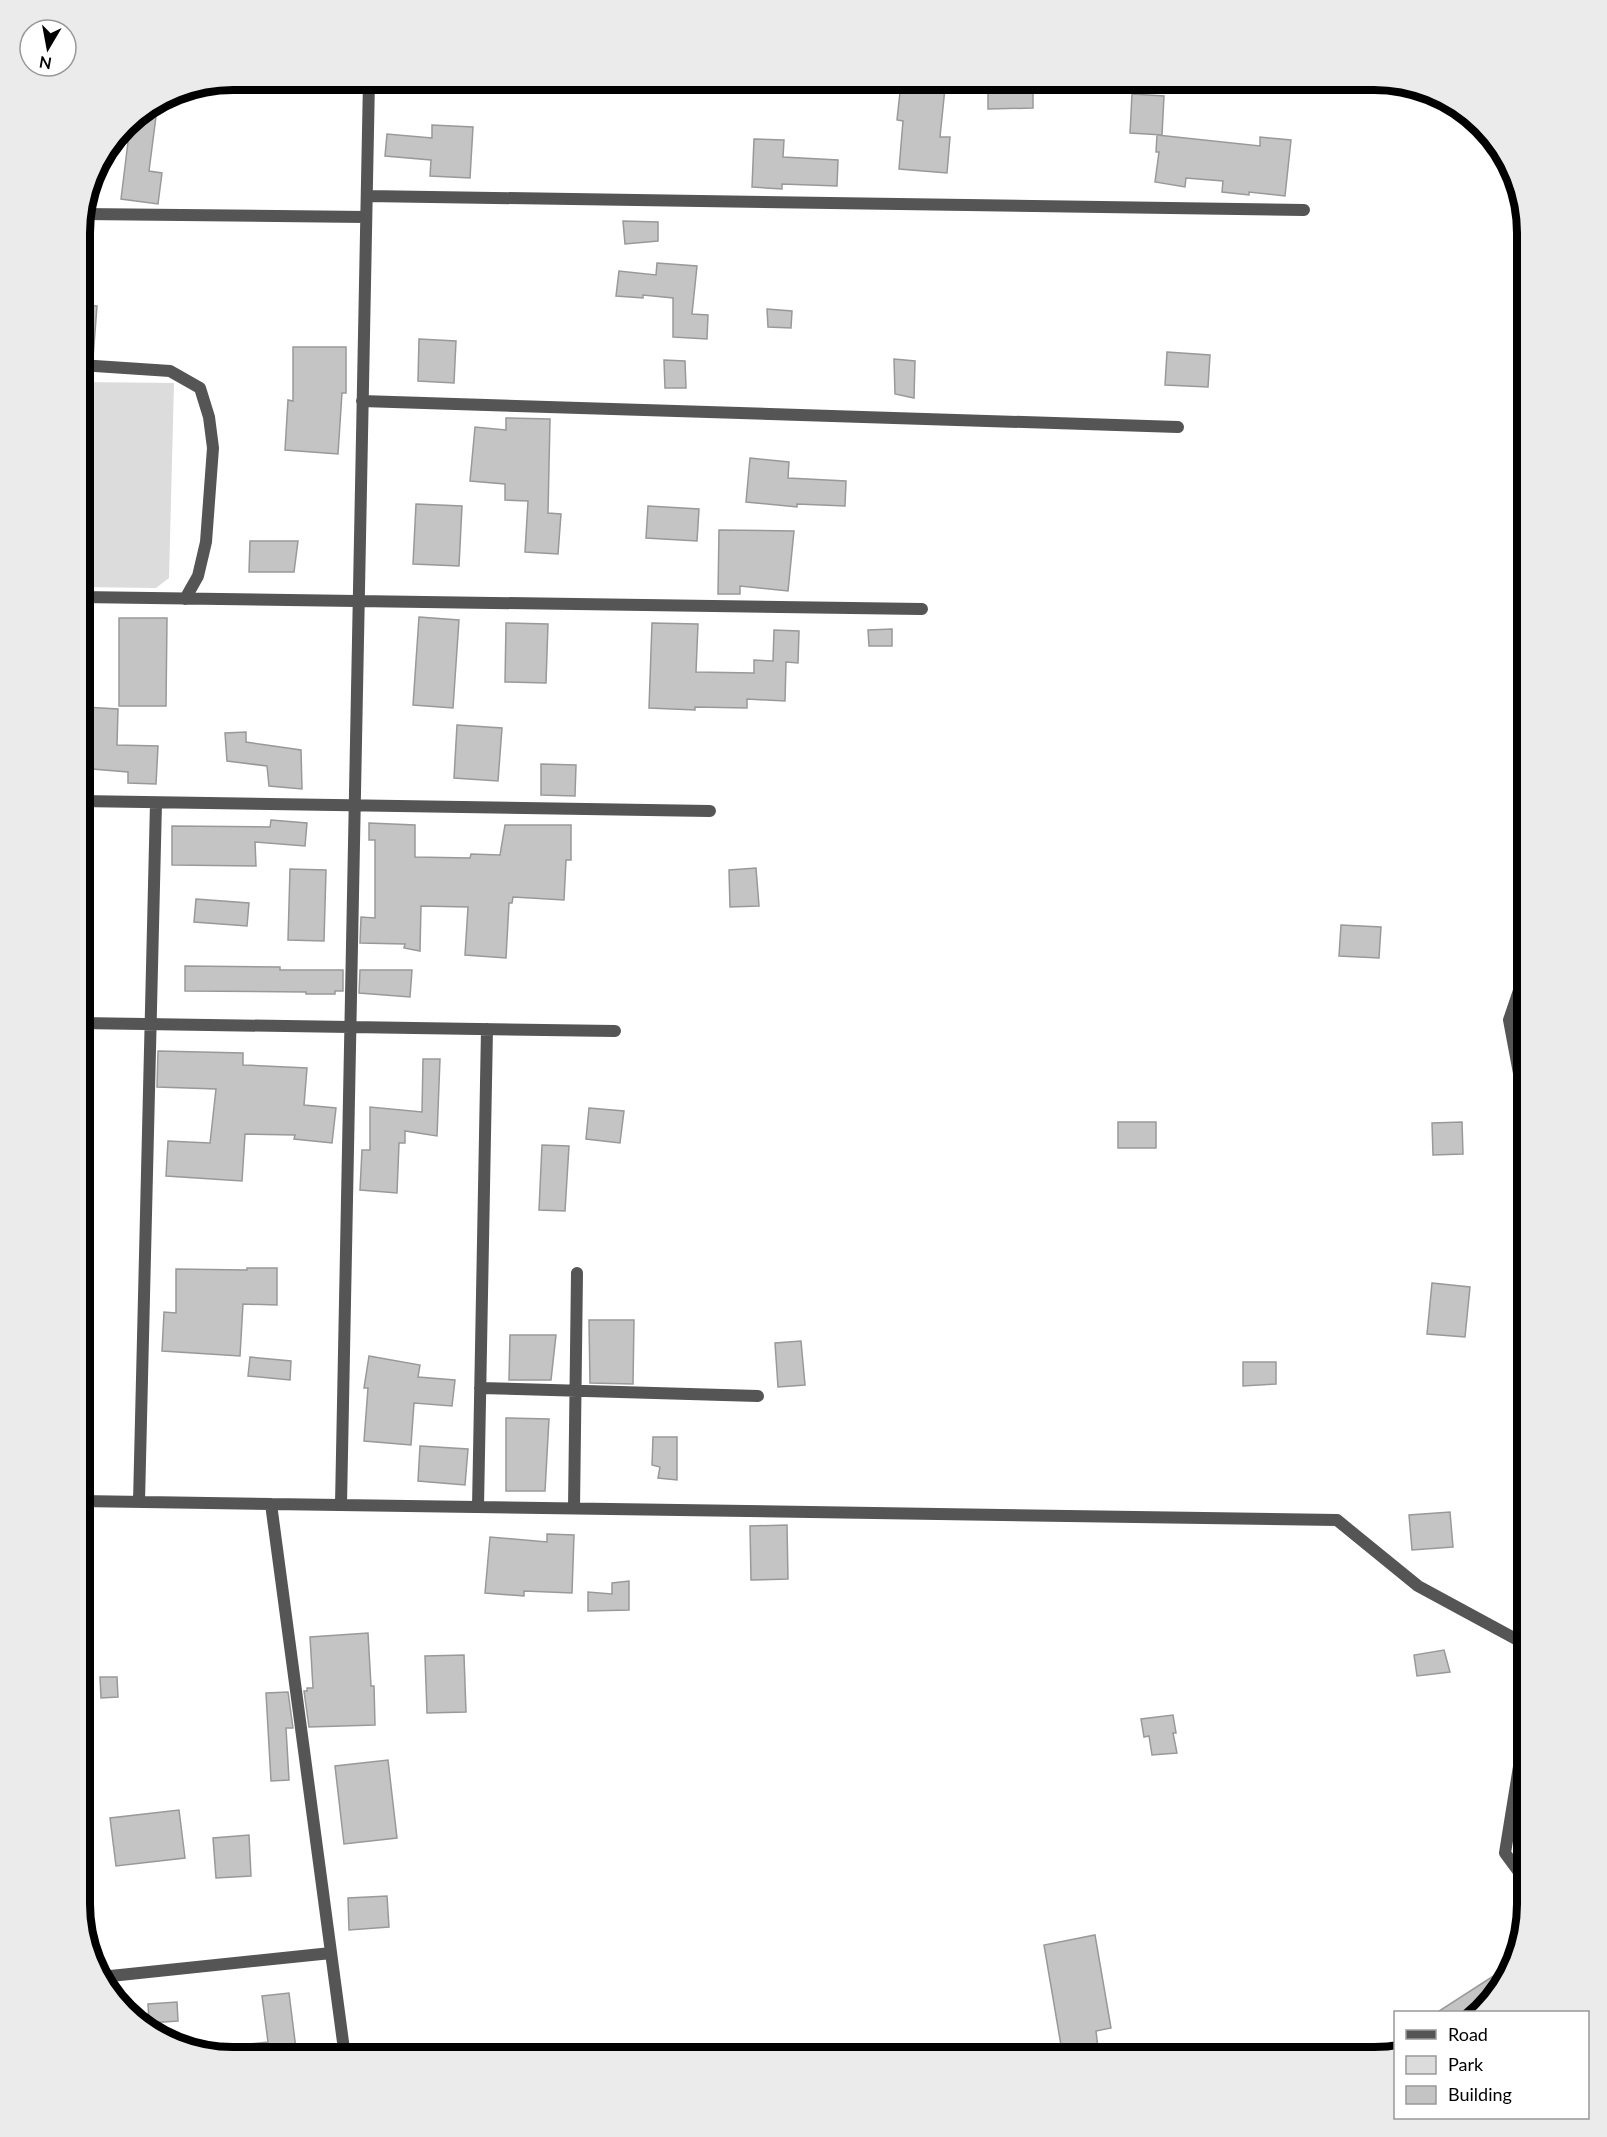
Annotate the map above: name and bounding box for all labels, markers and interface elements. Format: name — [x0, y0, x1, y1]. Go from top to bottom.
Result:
north arrow — [18, 18, 78, 78]
text: N — [38, 53, 53, 74]
legend — [1394, 2011, 1589, 2119]
text: Road — [1448, 2023, 1488, 2045]
text: Park — [1448, 2053, 1484, 2075]
text: Building — [1448, 2083, 1512, 2105]

